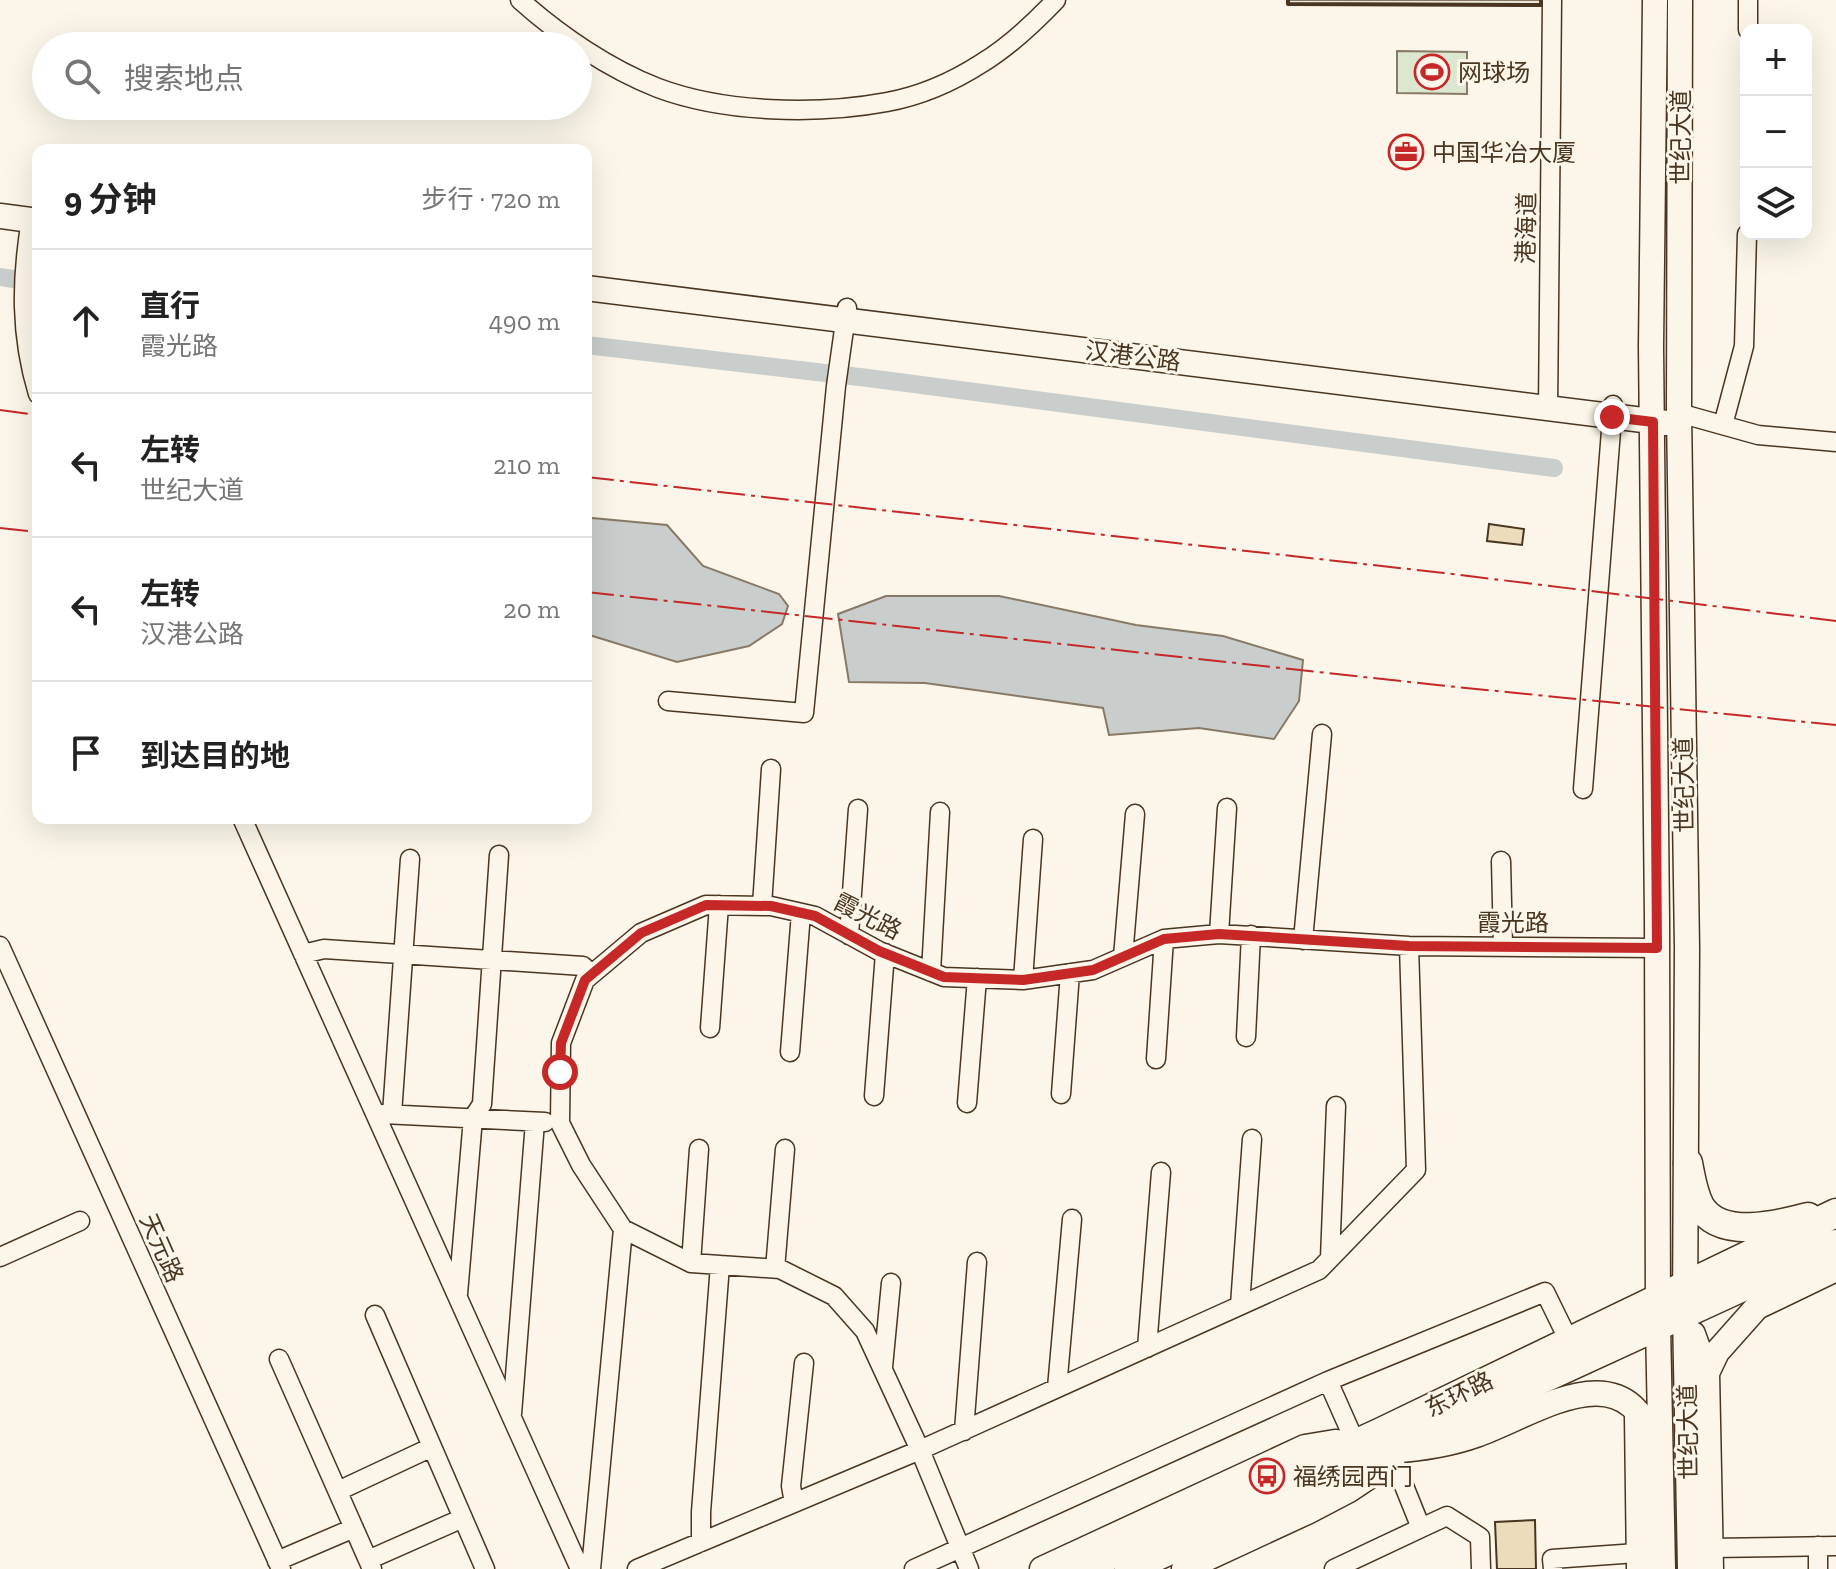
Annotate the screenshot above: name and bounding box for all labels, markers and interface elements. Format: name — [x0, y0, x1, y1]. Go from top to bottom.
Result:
map controls — [1740, 24, 1812, 240]
button: + — [1740, 24, 1812, 96]
search box — [32, 32, 592, 120]
sports icon: 网球场 — [1413, 53, 1451, 91]
icon: search — [60, 54, 104, 98]
place label: 网球场 — [1458, 58, 1530, 87]
text: 搜索地点 — [124, 61, 244, 97]
street label: 世纪大道 — [1666, 89, 1695, 185]
button: − — [1740, 96, 1812, 168]
office icon: 中国华冶大厦 — [1387, 133, 1425, 171]
place label: 中国华冶大厦 — [1432, 138, 1576, 167]
button: layers — [1740, 168, 1812, 240]
text: 9 分钟 — [64, 179, 157, 220]
text: 步行 · 720 m — [422, 183, 560, 215]
street label: 港海道 — [1511, 192, 1541, 264]
text: 直行 — [140, 288, 200, 324]
icon: ahead — [64, 299, 108, 343]
text: 490 m — [489, 305, 560, 337]
text: 霞光路 — [140, 330, 218, 362]
street label: 汉港公路 — [1084, 336, 1182, 376]
route end — [1594, 399, 1630, 435]
text: 左转 — [140, 432, 200, 468]
icon: left — [64, 443, 108, 487]
text: 210 m — [493, 449, 560, 481]
text: 世纪大道 — [140, 474, 244, 506]
text: 左转 — [140, 576, 200, 612]
icon: left — [64, 587, 108, 631]
text: 20 m — [503, 593, 560, 625]
text: 汉港公路 — [140, 618, 244, 650]
icon: arrive — [64, 731, 108, 775]
street label: 世纪大道 — [1669, 737, 1699, 833]
text: 到达目的地 — [140, 738, 290, 774]
street label: 霞光路 — [829, 887, 907, 945]
street label: 霞光路 — [1477, 908, 1549, 937]
route start — [542, 1054, 578, 1090]
street label: 天元路 — [134, 1209, 190, 1287]
street label: 东环路 — [1420, 1365, 1498, 1423]
street label: 世纪大道 — [1673, 1384, 1703, 1480]
bus stop icon: 福绣园西门 — [1248, 1457, 1286, 1495]
place label: 福绣园西门 — [1293, 1462, 1413, 1491]

